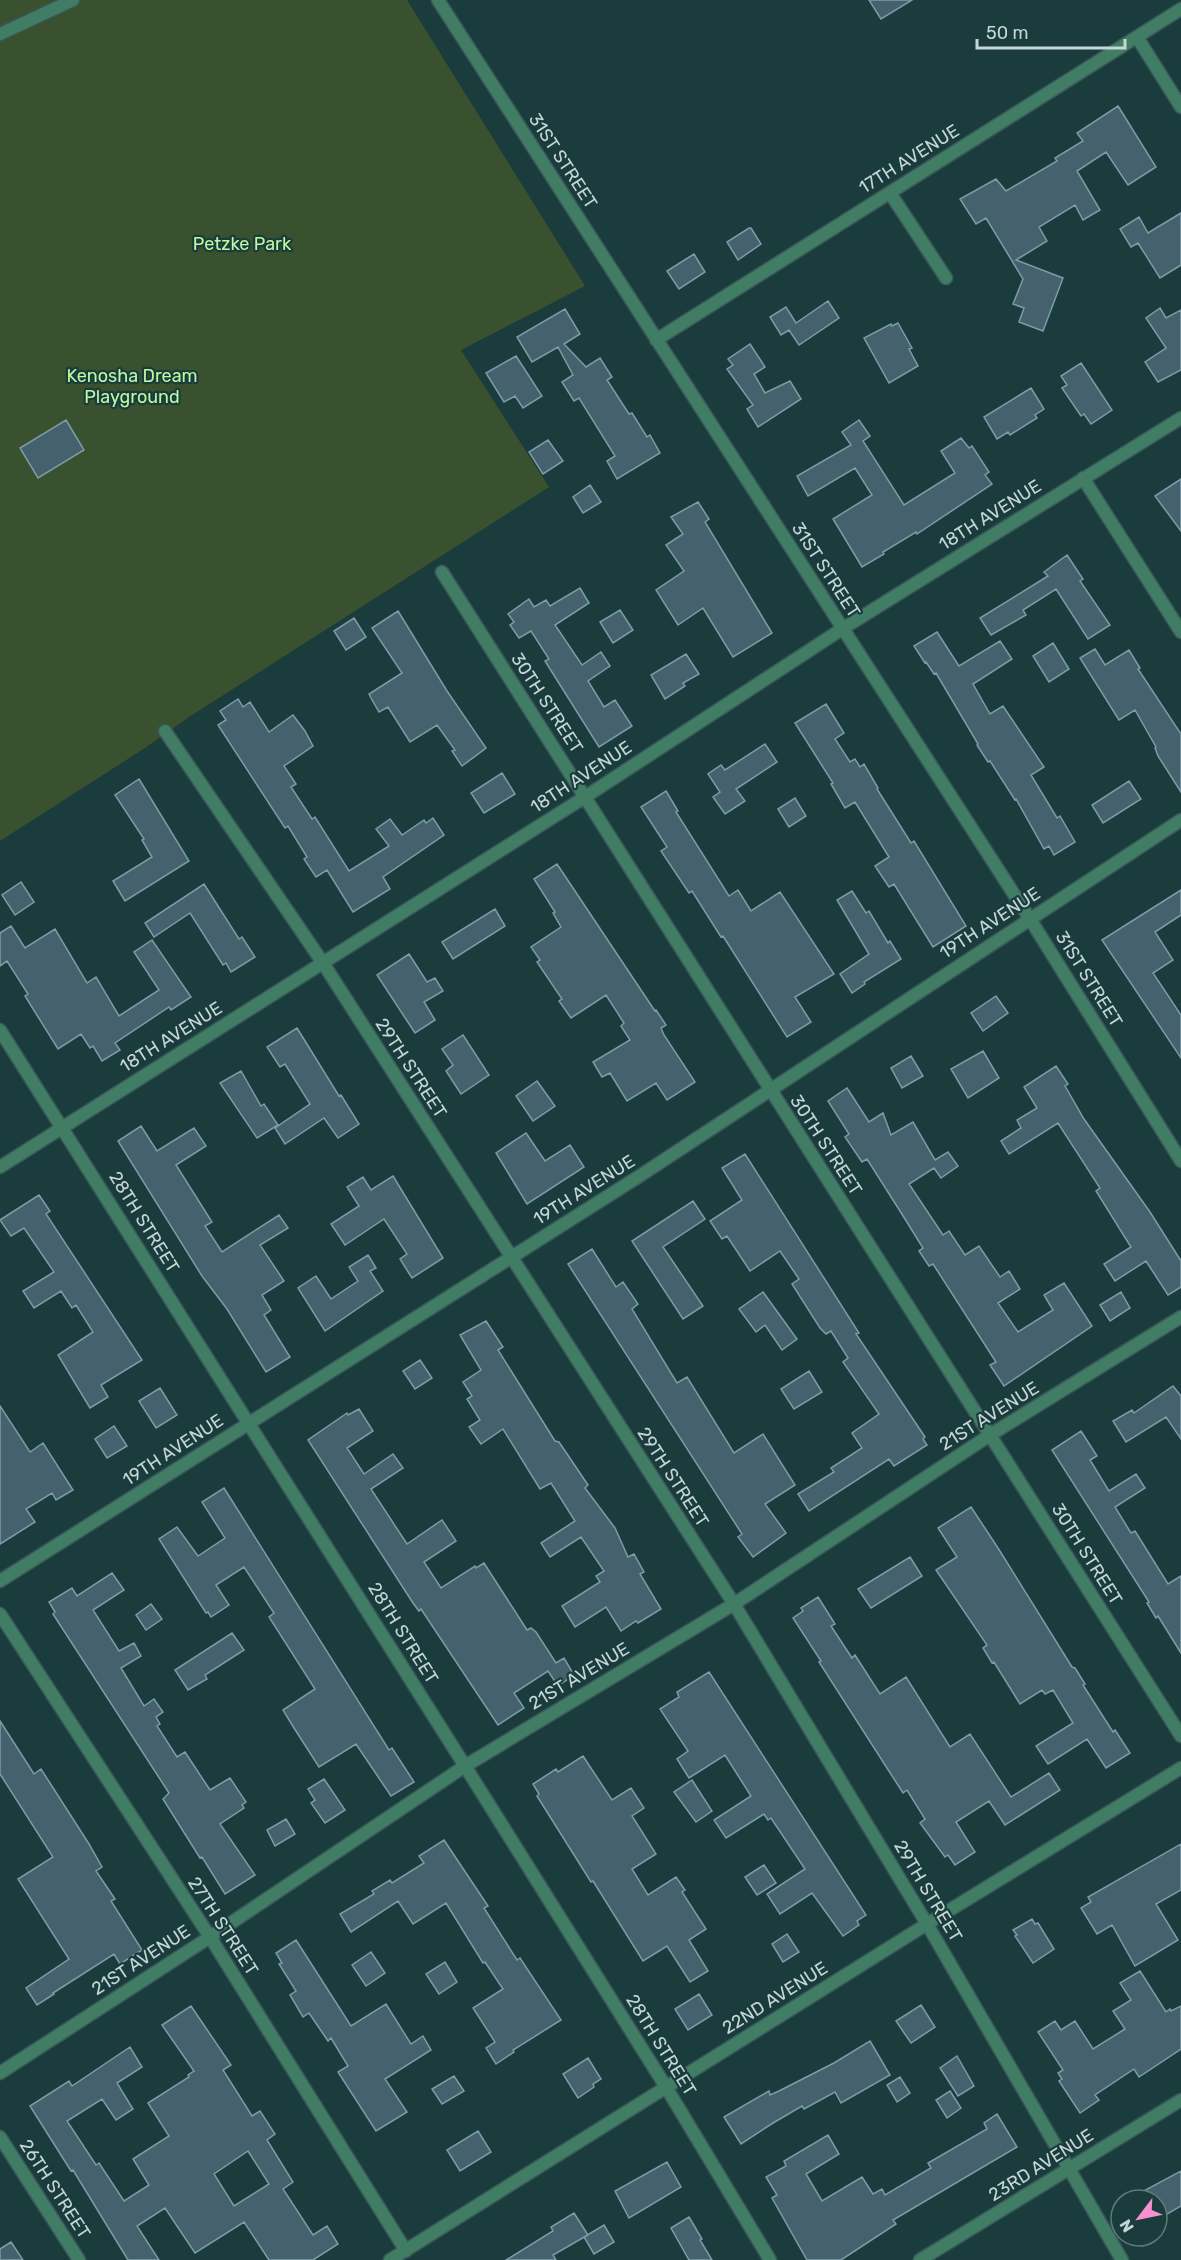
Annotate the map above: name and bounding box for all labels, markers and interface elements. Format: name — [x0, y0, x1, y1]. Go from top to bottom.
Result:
scale bar — [977, 12, 1126, 50]
text: 50 m — [986, 22, 1029, 44]
street label: 31ST STREET — [524, 109, 602, 213]
street label: 17TH AVENUE — [855, 119, 963, 199]
park label: Petzke Park — [193, 233, 292, 255]
park label: Kenosha Dream Playground — [66, 365, 198, 408]
street label: 18TH AVENUE — [935, 475, 1045, 555]
street label: 31ST STREET — [787, 518, 865, 622]
street label: 30TH STREET — [506, 649, 588, 757]
street label: 18TH AVENUE — [526, 736, 636, 818]
street label: 19TH AVENUE — [936, 882, 1044, 964]
street label: 31ST STREET — [1051, 927, 1127, 1031]
street label: 18TH AVENUE — [116, 997, 226, 1077]
street label: 29TH STREET — [371, 1014, 451, 1122]
street label: 30TH STREET — [785, 1091, 867, 1199]
street label: 19TH AVENUE — [529, 1150, 639, 1230]
street label: 28TH STREET — [104, 1167, 184, 1277]
street label: 21ST AVENUE — [935, 1377, 1043, 1455]
street label: 19TH AVENUE — [119, 1409, 227, 1491]
street label: 29TH STREET — [633, 1423, 713, 1531]
street label: 30TH STREET — [1047, 1499, 1127, 1609]
street label: 28TH STREET — [363, 1578, 443, 1688]
street label: 21ST AVENUE — [525, 1637, 633, 1715]
street label: 29TH STREET — [889, 1836, 967, 1946]
street label: 27TH STREET — [183, 1873, 263, 1979]
street label: 21ST AVENUE — [88, 1920, 194, 2000]
street label: 22ND AVENUE — [718, 1957, 832, 2039]
street label: 28TH STREET — [621, 1990, 701, 2100]
street label: 23RD AVENUE — [985, 2124, 1097, 2206]
street label: 26TH STREET — [15, 2135, 95, 2243]
north arrow — [1109, 2188, 1169, 2248]
text: N — [1116, 2216, 1138, 2236]

